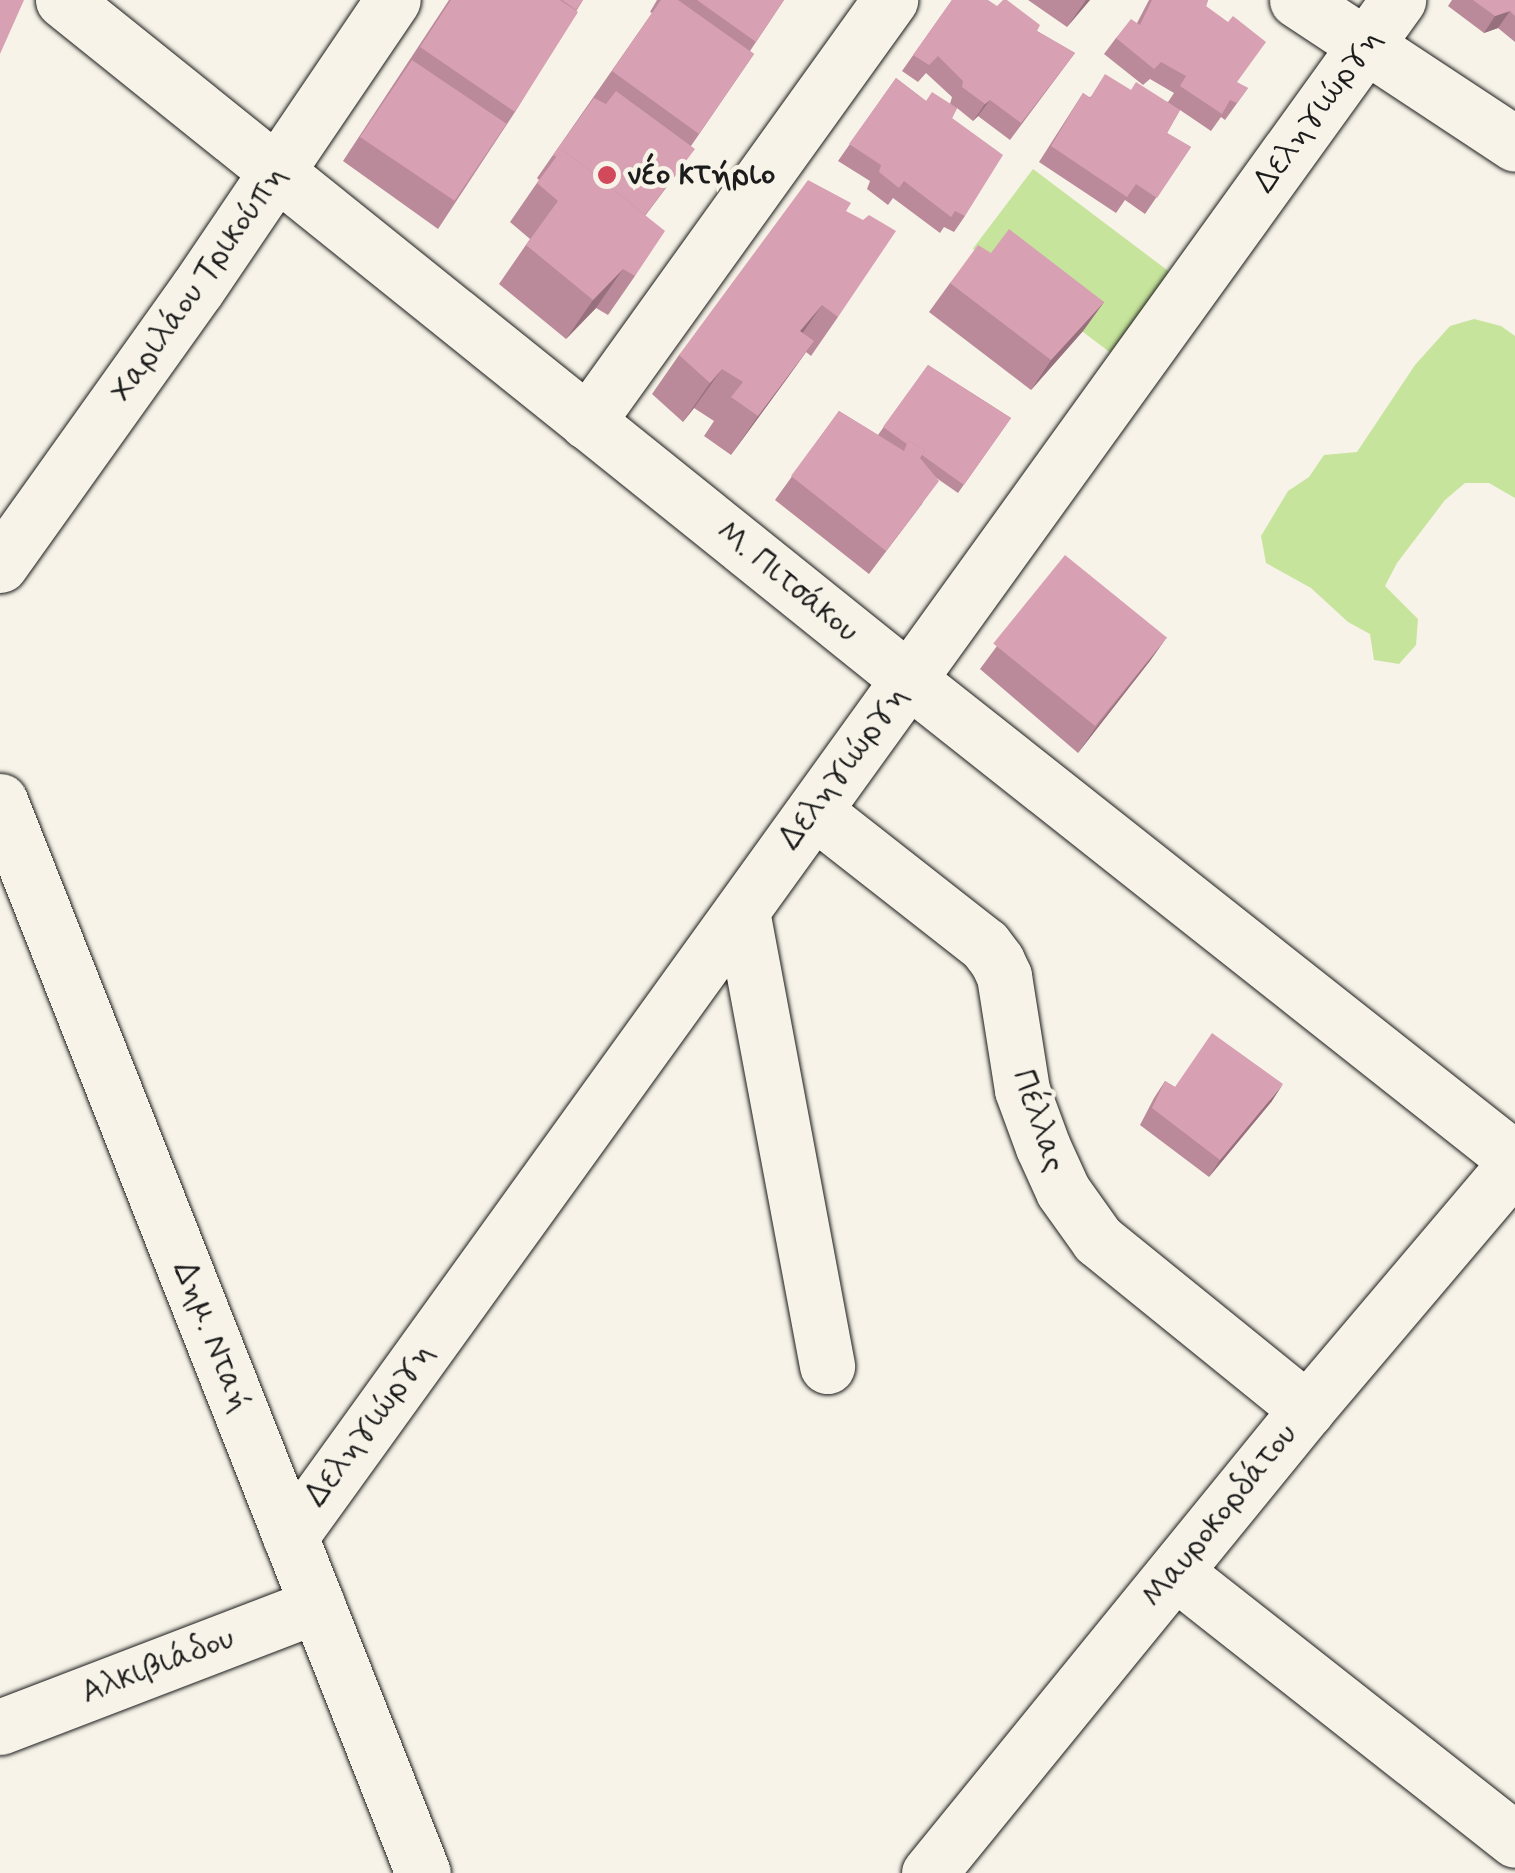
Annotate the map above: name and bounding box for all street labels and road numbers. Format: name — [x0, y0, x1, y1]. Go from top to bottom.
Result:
street label: Δεληγιώργη — [1246, 21, 1390, 201]
street label: Χαριλάου Τρικούπη — [103, 158, 295, 410]
street label: Μ. Πιτσάκου — [708, 513, 866, 651]
street label: Δεληγιώργη — [772, 678, 916, 858]
street label: Πέλλας — [1003, 1065, 1073, 1177]
street label: Δημ. Νταή — [163, 1256, 259, 1418]
street label: Δεληγιώργη — [298, 1335, 442, 1515]
street label: Μαυροκορδάτου — [1134, 1416, 1306, 1616]
street label: Αλκιβιάδου — [76, 1619, 240, 1713]

